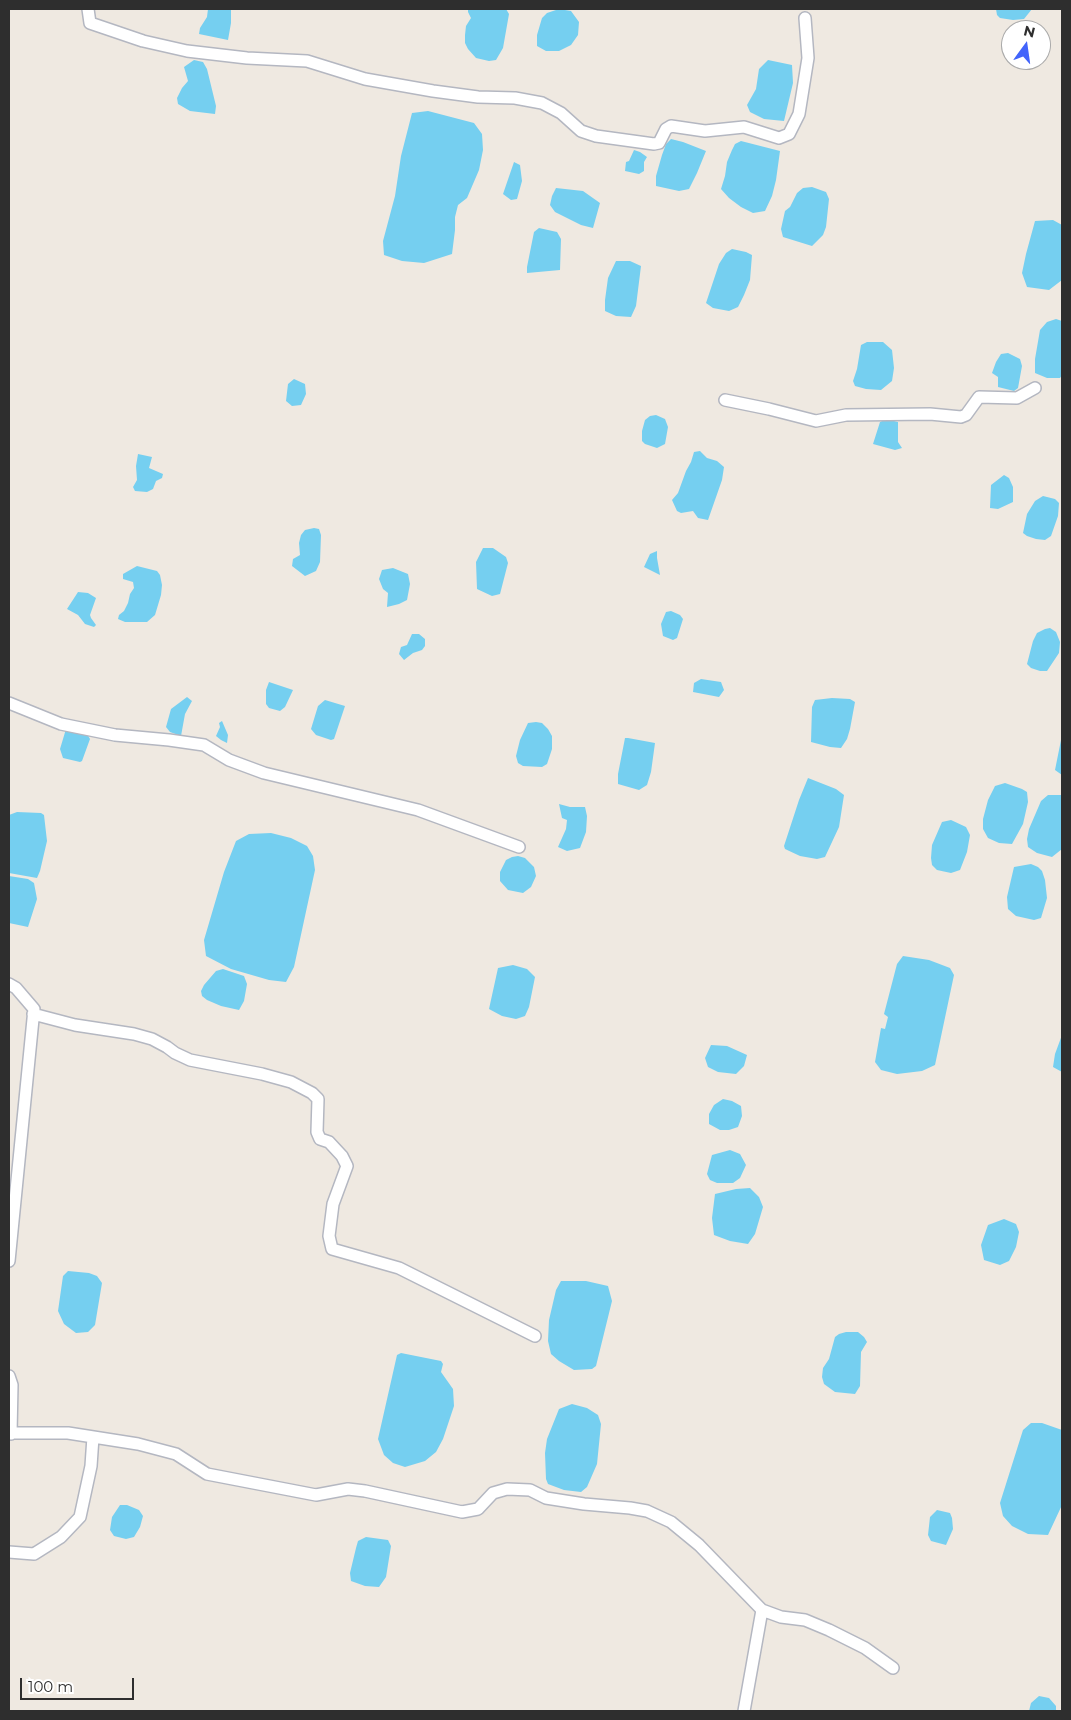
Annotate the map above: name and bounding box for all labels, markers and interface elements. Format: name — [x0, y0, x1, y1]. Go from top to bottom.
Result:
north arrow — [1001, 20, 1051, 70]
text: N — [1022, 21, 1037, 42]
scale bar — [22, 1668, 136, 1700]
text: 100 m — [28, 1677, 73, 1696]

